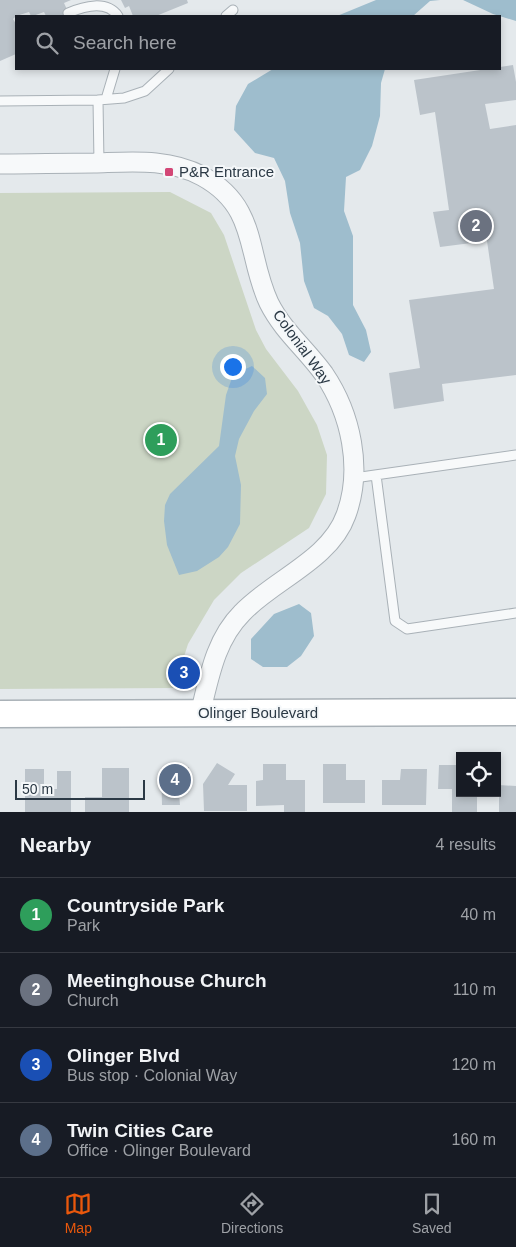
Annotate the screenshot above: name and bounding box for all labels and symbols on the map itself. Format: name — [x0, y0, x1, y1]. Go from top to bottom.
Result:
place label: P&R Entrance — [179, 163, 274, 180]
marker: P&R Entrance — [163, 166, 175, 178]
pin: 2 — [460, 207, 492, 245]
street label: Colonial Way — [270, 306, 335, 388]
your location — [220, 354, 246, 380]
pin: 1 — [145, 421, 177, 459]
pin: 3 — [168, 654, 200, 692]
street label: Olinger Boulevard — [198, 704, 318, 721]
pin: 4 — [159, 761, 191, 799]
scale bar — [15, 777, 145, 800]

